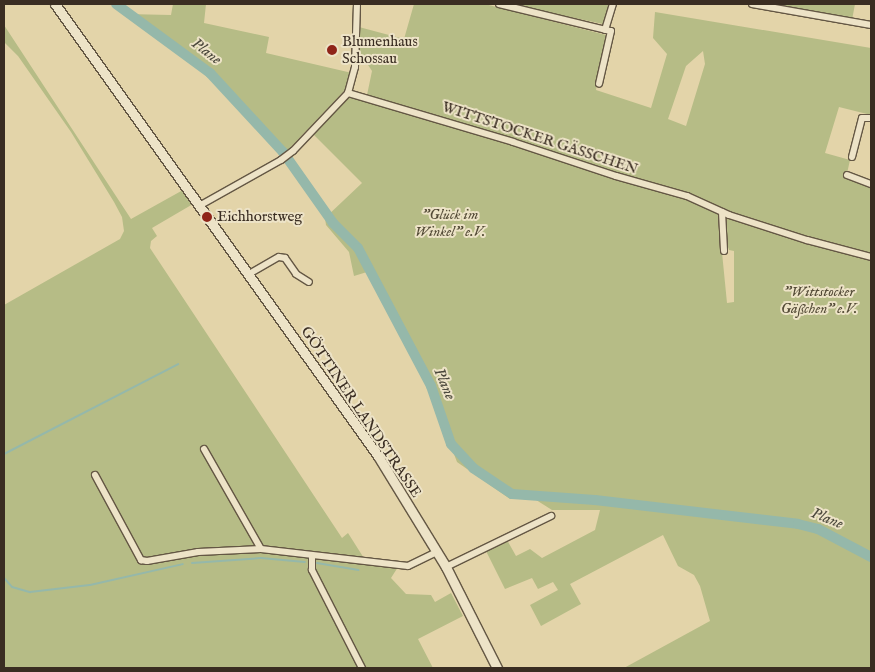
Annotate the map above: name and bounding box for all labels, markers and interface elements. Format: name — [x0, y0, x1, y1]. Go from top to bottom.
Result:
place label: Blumenhaus Schossau — [342, 32, 418, 67]
water label: Plane — [187, 34, 225, 70]
marker: Blumenhaus Schossau — [326, 44, 338, 56]
street label: WITTSTOCKER GÄSSCHEN — [440, 98, 640, 178]
park label: "Glück im Winkel" e.V. — [415, 205, 485, 240]
place label: Eichhorstweg — [217, 208, 302, 226]
marker: Eichhorstweg — [201, 211, 213, 223]
park label: "Wittstocker Gäßchen" e.V. — [781, 282, 857, 317]
street label: GÖTTINER LANDSTRASSE — [297, 323, 425, 501]
water label: Plane — [429, 365, 459, 403]
water label: Plane — [808, 504, 846, 534]

